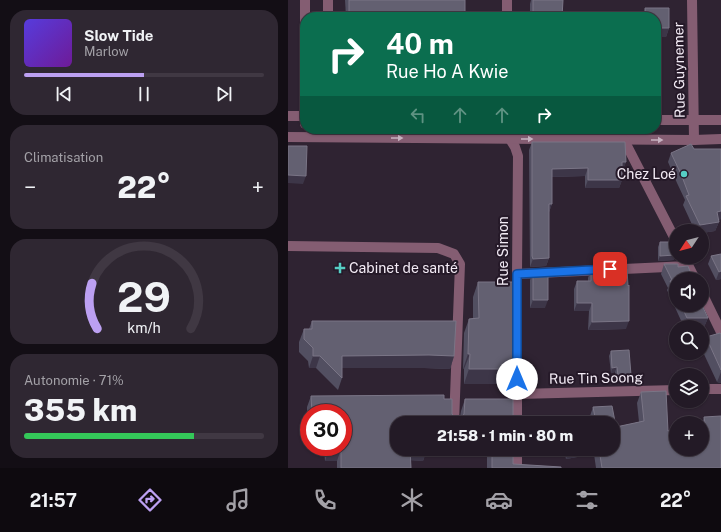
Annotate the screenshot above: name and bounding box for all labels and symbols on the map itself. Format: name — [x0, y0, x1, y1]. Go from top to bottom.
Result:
street label: Rue Guynemer — [670, 22, 688, 118]
one-way arrow — [391, 135, 404, 141]
one-way arrow — [521, 136, 534, 142]
one-way arrow — [651, 137, 664, 143]
place label: Chez Loé — [617, 166, 676, 182]
marker: Chez Loé — [679, 169, 689, 179]
street label: Rue Simon — [495, 216, 511, 286]
north arrow — [669, 224, 709, 264]
pin — [593, 252, 627, 286]
place label: Cabinet de santé — [349, 260, 458, 276]
marker: Cabinet de santé — [334, 262, 346, 274]
position arrow — [496, 358, 538, 400]
street label: Rue Tin Soong — [549, 369, 643, 387]
speed limit sign: 30 — [300, 404, 352, 456]

